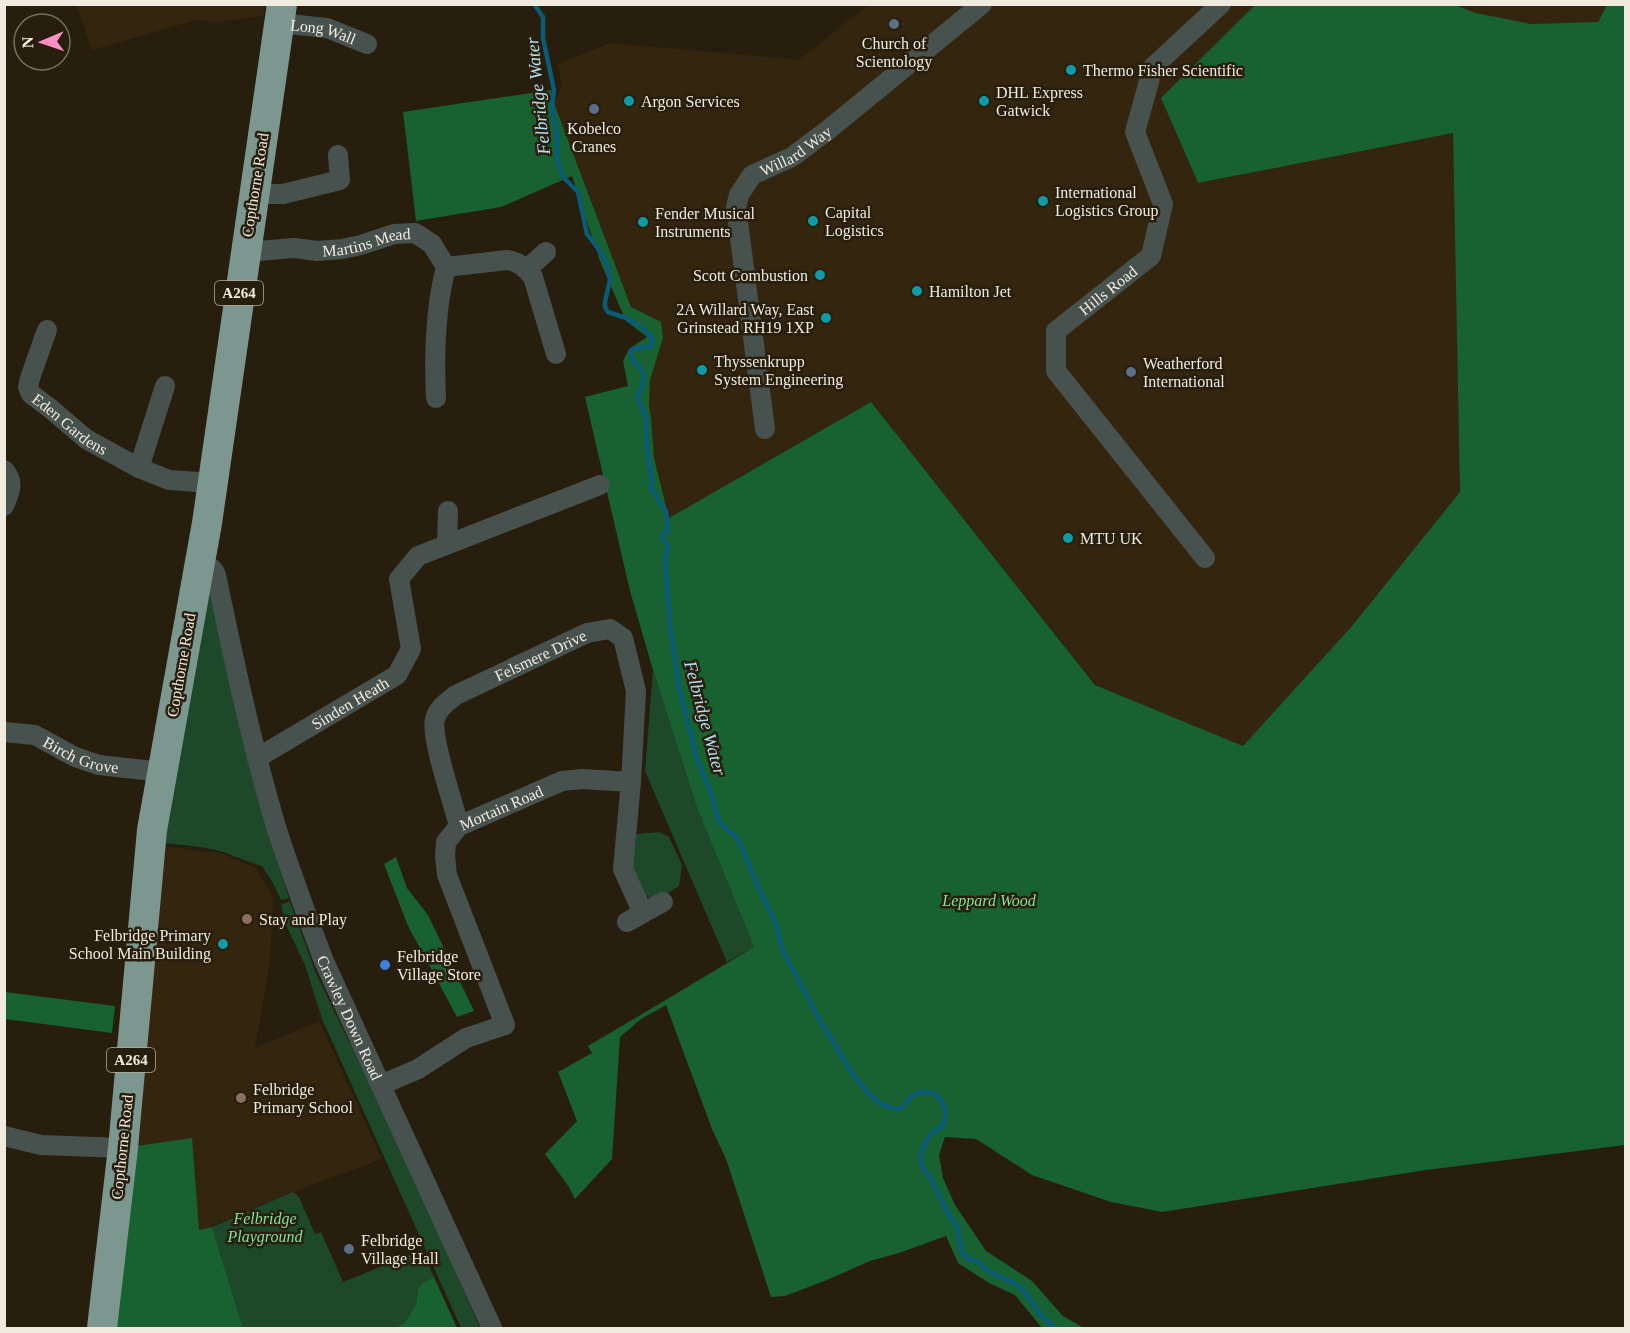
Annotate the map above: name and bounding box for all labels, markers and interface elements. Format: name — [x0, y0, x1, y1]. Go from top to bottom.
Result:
north arrow — [12, 12, 72, 72]
street label: Long Wall — [289, 16, 359, 47]
marker: Church of Scientology — [887, 17, 901, 31]
water label: Felbridge Water — [522, 35, 554, 157]
place label: Church of Scientology — [856, 35, 932, 71]
text: N — [19, 36, 36, 49]
place label: Thermo Fisher Scientific — [1083, 62, 1243, 79]
marker: Thermo Fisher Scientific — [1064, 63, 1078, 77]
place label: DHL Express Gatwick — [996, 84, 1083, 119]
place label: Argon Services — [641, 93, 740, 111]
marker: Argon Services — [622, 94, 636, 108]
marker: DHL Express Gatwick — [977, 94, 991, 108]
marker: Kobelco Cranes — [587, 102, 601, 116]
place label: Kobelco Cranes — [567, 120, 621, 155]
street label: Willard Way — [757, 122, 835, 179]
street label: Copthorne Road — [238, 132, 273, 239]
place label: International Logistics Group — [1055, 184, 1159, 220]
marker: International Logistics Group — [1036, 194, 1050, 208]
place label: Capital Logistics — [825, 204, 884, 240]
place label: Fender Musical Instruments — [655, 205, 756, 240]
marker: Capital Logistics — [806, 214, 820, 228]
marker: Fender Musical Instruments — [636, 215, 650, 229]
street label: Martins Mead — [322, 225, 411, 259]
street label: Hills Road — [1075, 262, 1140, 318]
place label: Scott Combustion — [693, 267, 808, 284]
marker: Scott Combustion — [813, 268, 827, 282]
road number: A264 — [215, 281, 263, 305]
place label: Hamilton Jet — [929, 283, 1012, 300]
marker: Hamilton Jet — [910, 284, 924, 298]
place label: 2A Willard Way, East Grinstead RH19 1XP — [676, 301, 815, 336]
marker: 2A Willard Way, East Grinstead RH19 1XP — [819, 311, 833, 325]
place label: Thyssenkrupp System Engineering — [714, 353, 843, 389]
place label: Weatherford International — [1143, 355, 1225, 390]
marker: Thyssenkrupp System Engineering — [695, 363, 709, 377]
marker: Weatherford International — [1124, 365, 1138, 379]
street label: Eden Gardens — [29, 390, 110, 458]
place label: MTU UK — [1080, 530, 1143, 547]
marker: MTU UK — [1061, 531, 1075, 545]
street label: Copthorne Road — [163, 612, 200, 719]
street label: Felsmere Drive — [492, 626, 589, 684]
water label: Felbridge Water — [680, 658, 730, 778]
street label: Sinden Heath — [308, 674, 392, 732]
street label: Birch Grove — [41, 733, 120, 776]
street label: Mortain Road — [457, 782, 545, 833]
park label: Leppard Wood — [941, 892, 1037, 910]
place label: Stay and Play — [259, 911, 347, 929]
marker: Stay and Play — [240, 912, 254, 926]
place label: Felbridge Primary School Main Building — [69, 927, 211, 963]
marker: Felbridge Primary School Main Building — [216, 937, 230, 951]
place label: Felbridge Village Store — [397, 948, 481, 984]
street label: Crawley Down Road — [314, 952, 386, 1082]
marker: Felbridge Village Store — [378, 958, 392, 972]
road number: A264 — [107, 1048, 155, 1072]
place label: Felbridge Primary School — [253, 1081, 354, 1117]
marker: Felbridge Primary School — [234, 1091, 248, 1105]
street label: Copthorne Road — [108, 1094, 137, 1200]
park label: Felbridge Playground — [227, 1210, 303, 1246]
place label: Felbridge Village Hall — [361, 1232, 439, 1268]
marker: Felbridge Village Hall — [342, 1242, 356, 1256]

